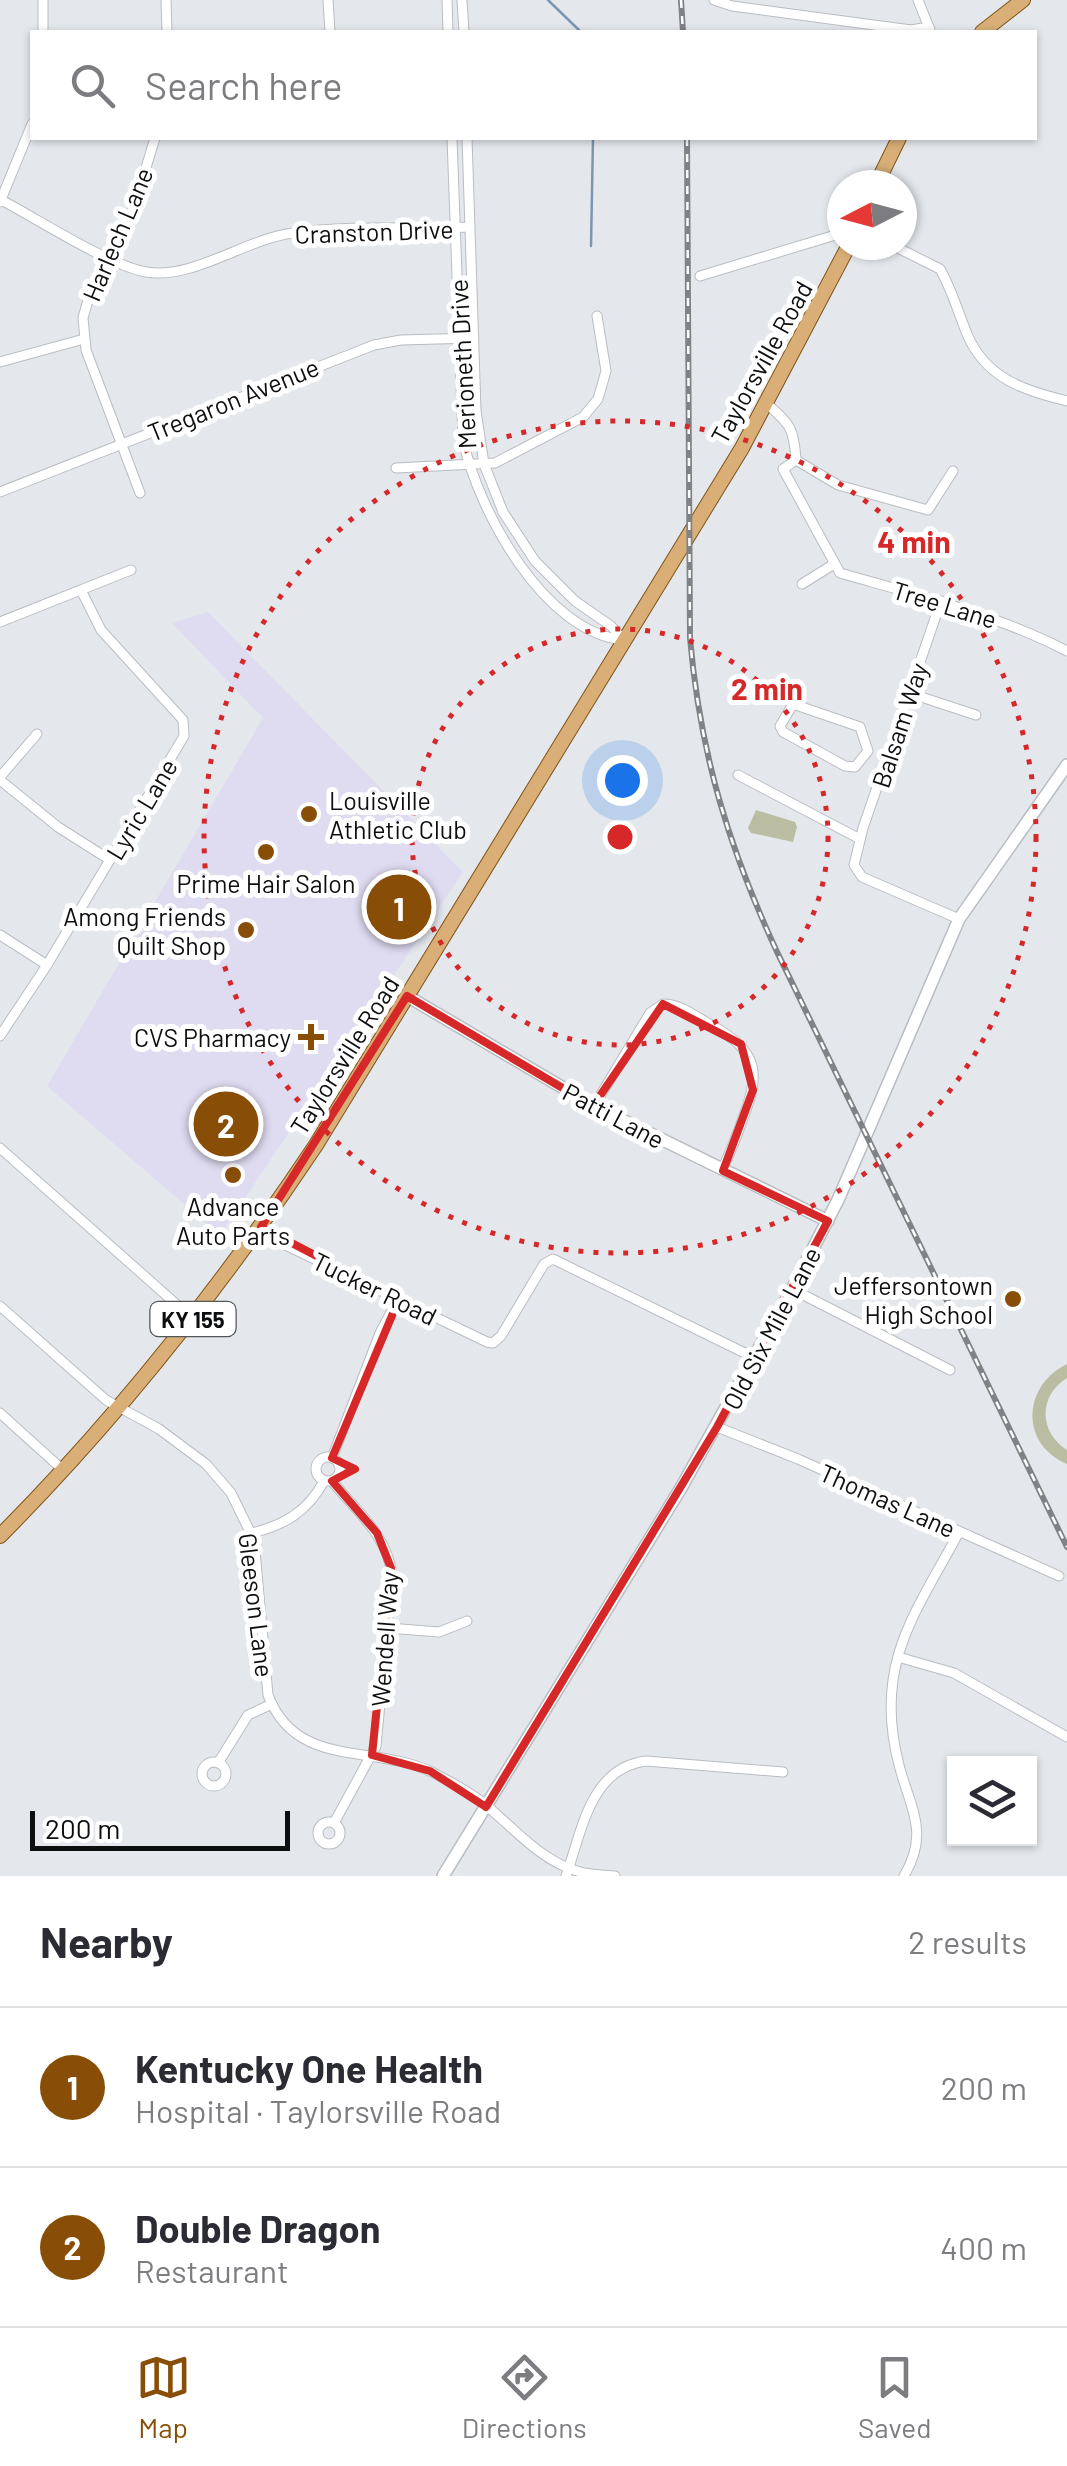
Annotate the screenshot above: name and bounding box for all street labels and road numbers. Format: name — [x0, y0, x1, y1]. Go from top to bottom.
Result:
street label: Harlech Lane — [75, 163, 159, 305]
street label: Cranston Drive — [294, 213, 454, 249]
street label: Taylorsville Road — [704, 276, 818, 448]
street label: Merioneth Drive — [443, 278, 481, 450]
street label: Tregaron Avenue — [143, 351, 323, 447]
street label: Tree Lane — [889, 574, 1001, 634]
street label: Balsam Way — [865, 659, 933, 791]
street label: Lyric Lane — [99, 753, 183, 865]
street label: Taylorsville Road — [283, 970, 405, 1140]
street label: Patti Lane — [558, 1076, 670, 1154]
street label: Old Six Mile Lane — [716, 1242, 826, 1414]
street label: Tucker Road — [308, 1245, 442, 1331]
road number: KY 155 — [150, 1302, 236, 1336]
street label: Thomas Lane — [816, 1457, 960, 1543]
street label: Gleeson Lane — [233, 1531, 281, 1679]
street label: Wendell Way — [364, 1570, 404, 1708]

